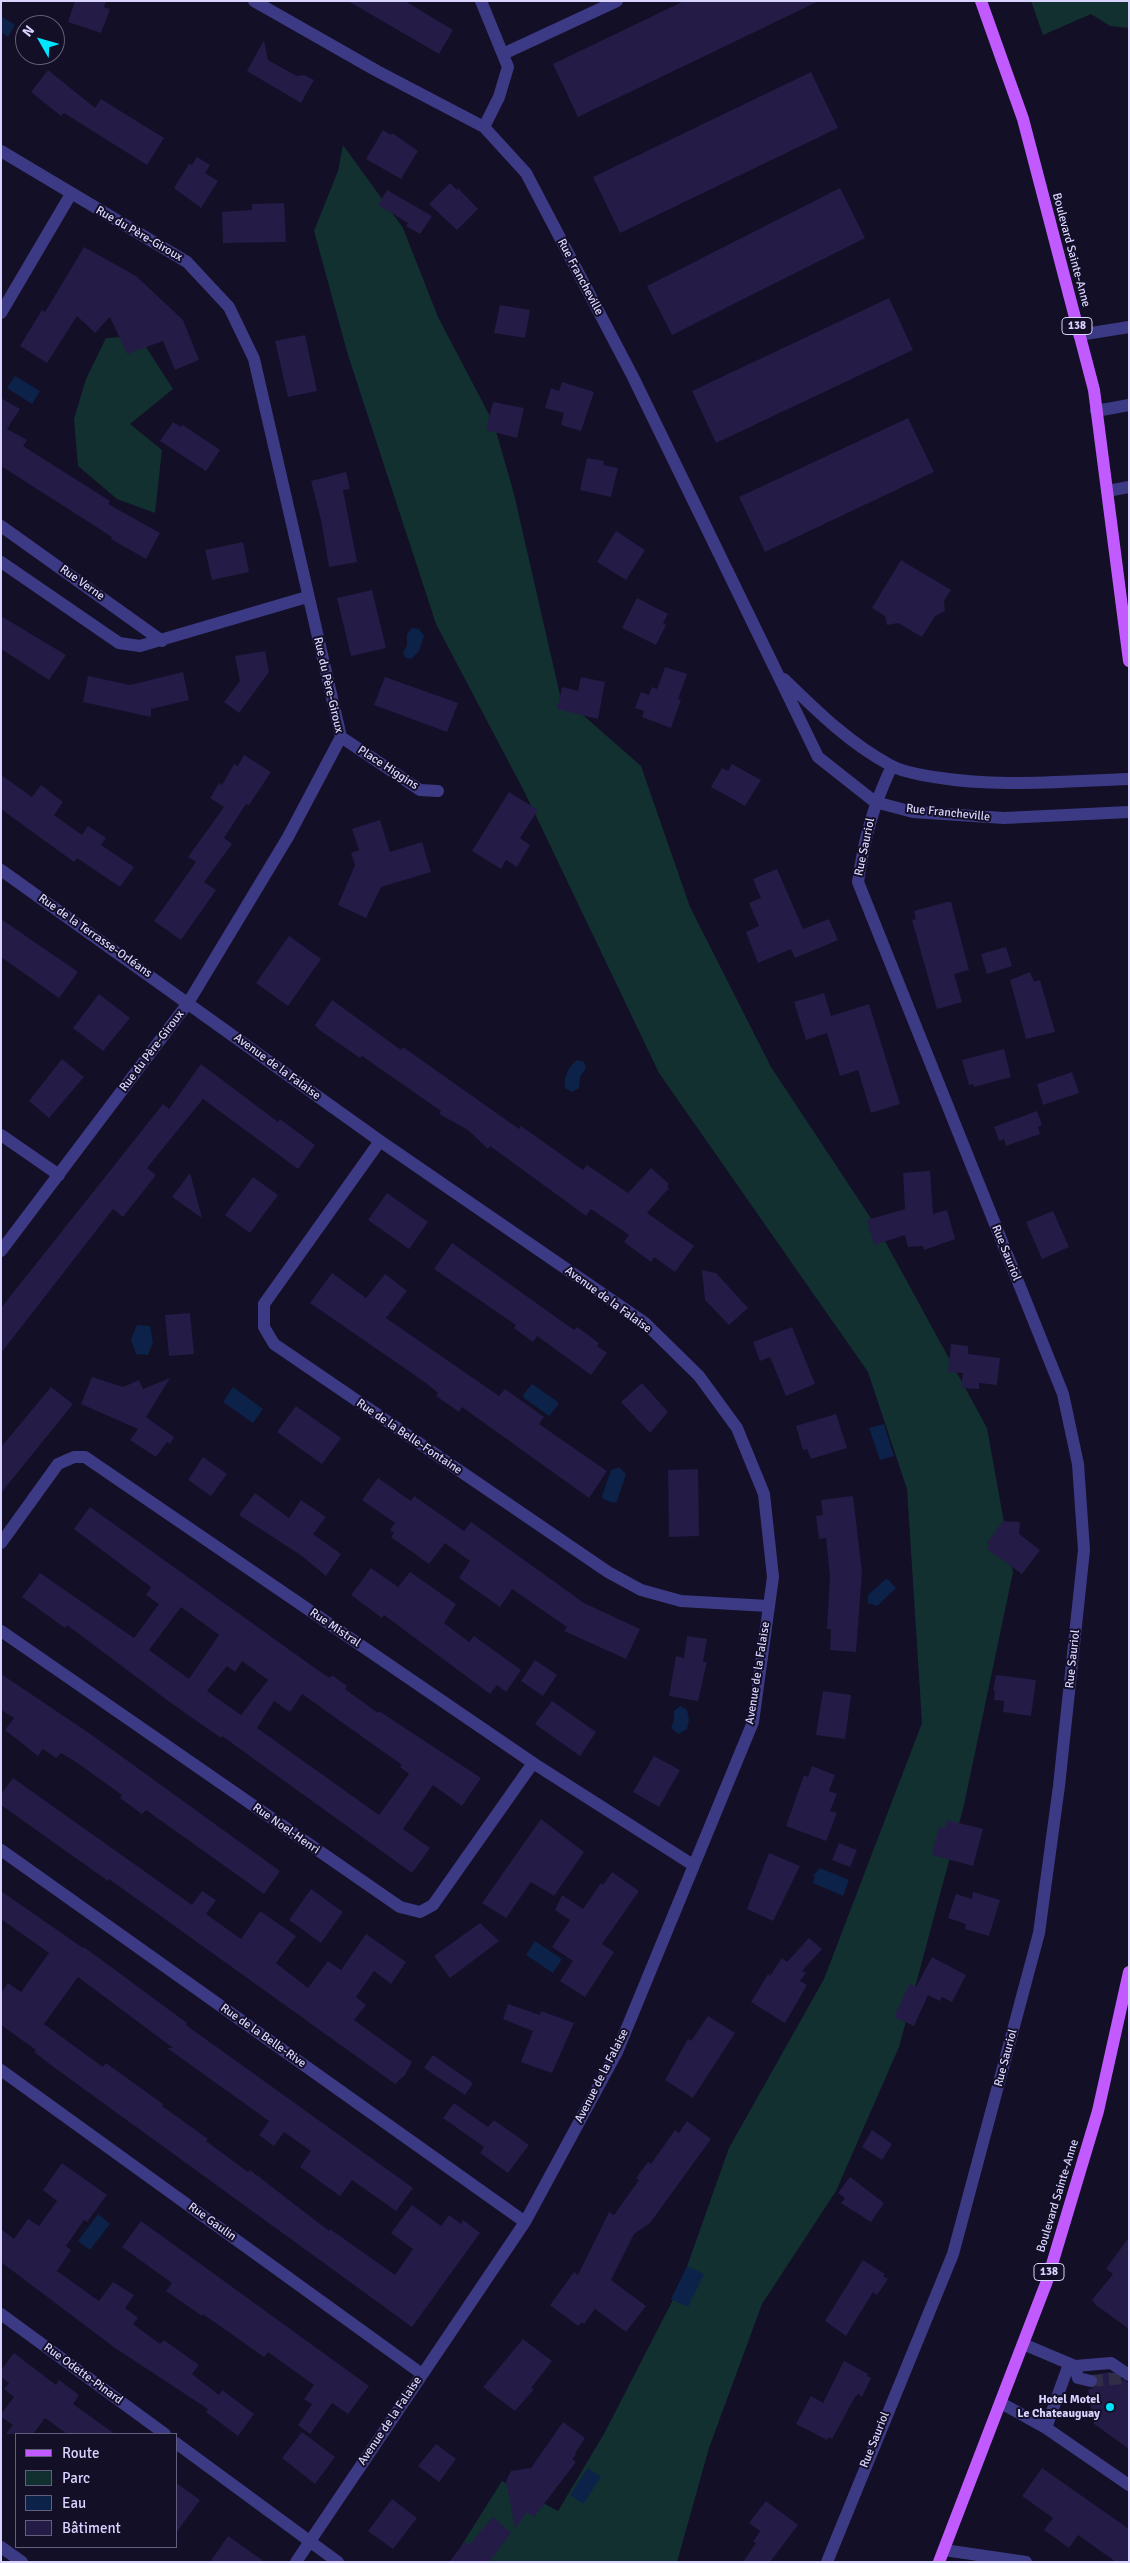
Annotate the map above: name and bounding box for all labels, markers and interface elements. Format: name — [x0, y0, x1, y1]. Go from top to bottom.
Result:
north arrow — [15, 15, 65, 65]
text: N — [19, 22, 38, 40]
street label: Boulevard Sainte-Anne — [1049, 191, 1093, 309]
street label: Rue du Père-Giroux — [93, 203, 185, 265]
street label: Rue Francheville — [554, 236, 606, 318]
road number: 138 — [1062, 318, 1092, 334]
street label: Rue Verne — [57, 562, 107, 604]
street label: Rue du Père-Giroux — [310, 636, 346, 734]
street label: Place Higgins — [355, 743, 421, 793]
street label: Rue Francheville — [905, 801, 991, 825]
street label: Rue Sauriol — [852, 817, 878, 877]
street label: Rue de la Terrasse-Orléans — [35, 891, 155, 981]
street label: Rue du Père-Giroux — [117, 1008, 187, 1094]
street label: Avenue de la Falaise — [231, 1031, 323, 1103]
street label: Rue Sauriol — [988, 1223, 1024, 1283]
street label: Avenue de la Falaise — [562, 1264, 654, 1336]
street label: Rue de la Belle-Fontaine — [353, 1396, 465, 1478]
street label: Rue Mistral — [307, 1606, 363, 1650]
street label: Avenue de la Falaise — [743, 1621, 773, 1725]
street label: Rue Sauriol — [1063, 1629, 1083, 1689]
street label: Rue Noel-Henri — [250, 1801, 322, 1857]
street label: Rue de la Belle-Rive — [217, 2001, 309, 2071]
street label: Avenue de la Falaise — [572, 2027, 632, 2125]
street label: Rue Sauriol — [991, 2028, 1021, 2088]
street label: Boulevard Sainte-Anne — [1034, 2138, 1082, 2254]
street label: Rue Gaulin — [185, 2200, 239, 2244]
road number: 138 — [1034, 2264, 1064, 2280]
street label: Rue Odette-Pinard — [41, 2340, 125, 2408]
street label: Avenue de la Falaise — [355, 2374, 425, 2468]
place label: Hotel Motel Le Chateauguay — [1017, 2393, 1100, 2421]
marker: Hotel Motel Le Chateauguay — [1104, 2401, 1116, 2413]
street label: Rue Sauriol — [857, 2410, 893, 2470]
legend — [15, 2433, 178, 2548]
text: Route — [62, 2444, 99, 2462]
text: Parc — [62, 2469, 90, 2487]
text: Eau — [62, 2494, 86, 2512]
text: Bâtiment — [62, 2519, 121, 2537]

